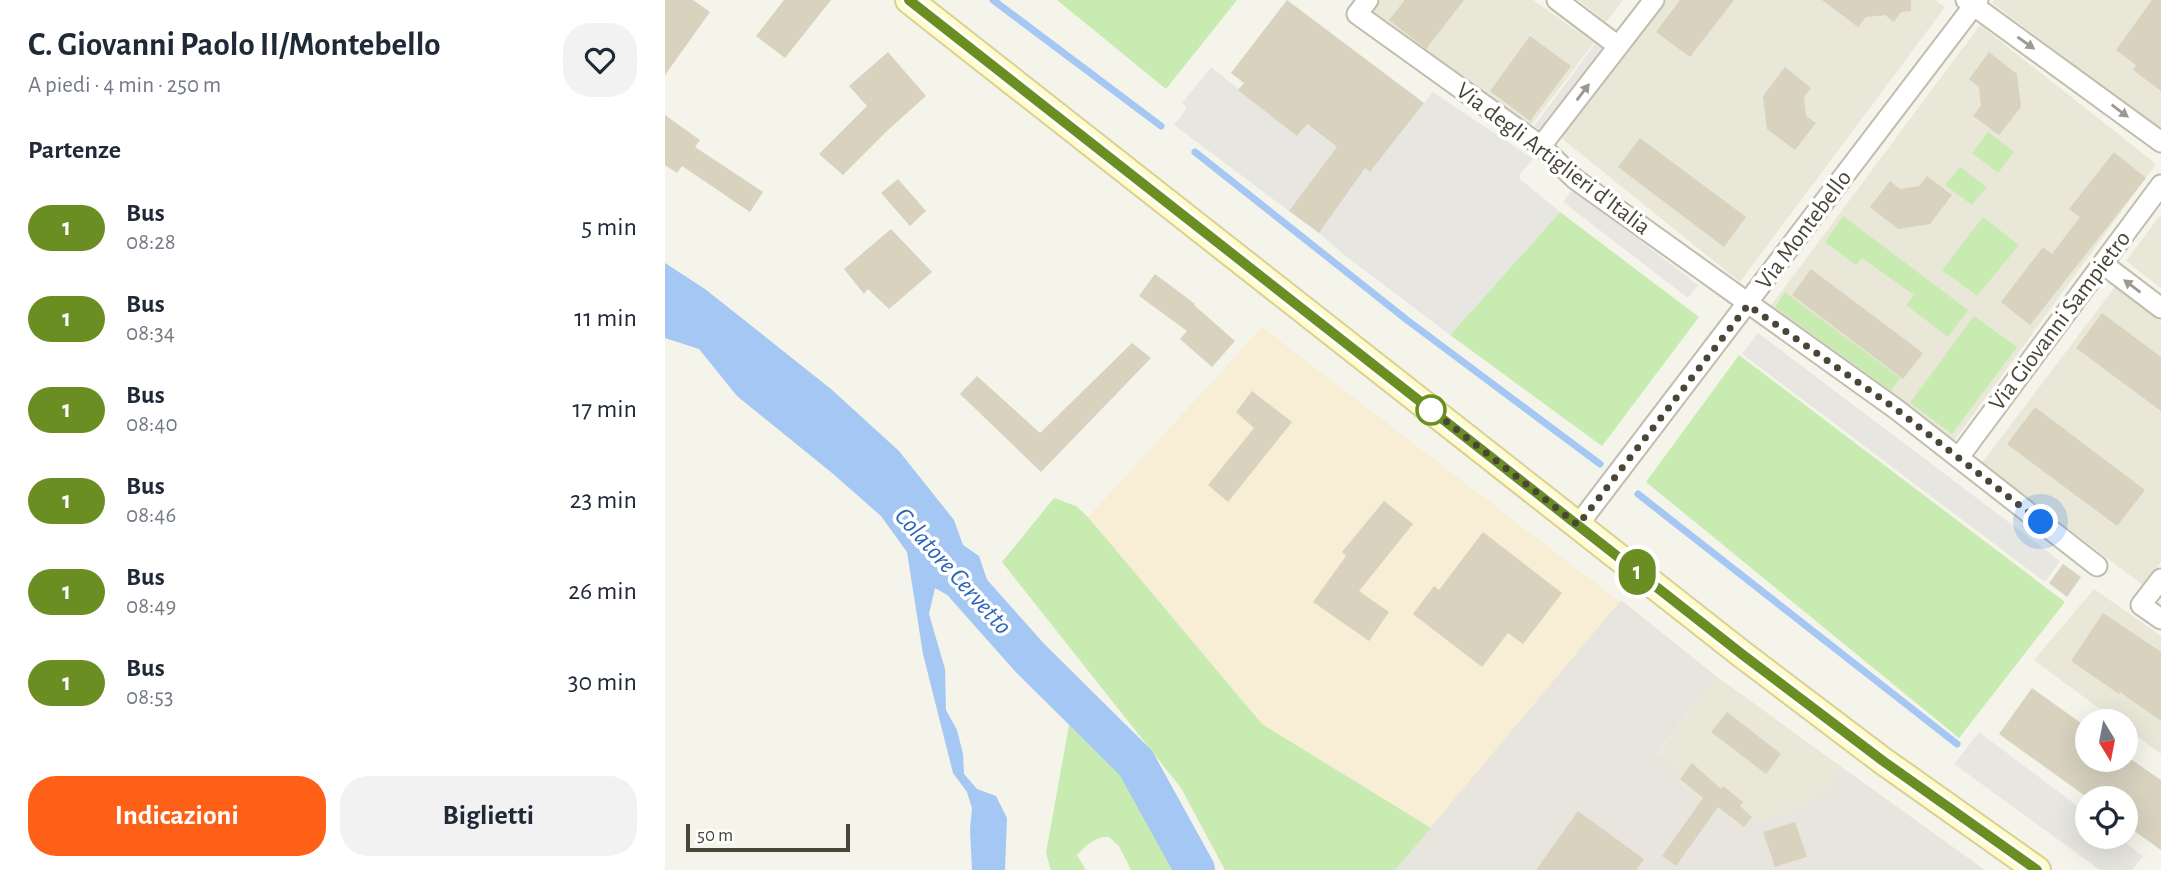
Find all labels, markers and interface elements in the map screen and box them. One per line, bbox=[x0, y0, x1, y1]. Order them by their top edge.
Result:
button: heart bbox=[563, 23, 637, 97]
text: C. Giovanni Paolo II/Montebello bbox=[28, 29, 441, 62]
one-way arrow bbox=[2017, 36, 2035, 50]
text: A piedi · 4 min · 250 m bbox=[28, 74, 221, 97]
street label: Via degli Artiglieri d'Italia bbox=[1452, 78, 1654, 240]
one-way arrow bbox=[1575, 83, 1589, 101]
one-way arrow bbox=[2111, 104, 2129, 118]
text: Partenze bbox=[28, 137, 121, 163]
street label: Via Montebello bbox=[1752, 166, 1856, 294]
text: Bus bbox=[126, 200, 165, 226]
text: 5 min bbox=[581, 214, 637, 240]
text: 1 bbox=[62, 216, 71, 240]
street label: Via Giovanni Sampietro bbox=[1985, 227, 2135, 415]
text: 08:28 bbox=[126, 231, 176, 254]
one-way arrow bbox=[2123, 279, 2141, 293]
text: Bus bbox=[126, 291, 165, 317]
text: 11 min bbox=[574, 305, 637, 331]
text: 1 bbox=[62, 307, 71, 331]
text: 08:34 bbox=[126, 322, 175, 345]
text: Bus bbox=[126, 382, 165, 408]
unlabelled marker bbox=[1416, 395, 1446, 425]
text: 17 min bbox=[572, 396, 637, 422]
text: 1 bbox=[62, 398, 71, 422]
text: 08:40 bbox=[126, 413, 178, 436]
text: Bus bbox=[126, 473, 165, 499]
text: 23 min bbox=[570, 487, 637, 513]
text: 1 bbox=[62, 489, 71, 513]
water label: Colatore Cervetto bbox=[890, 503, 1016, 639]
text: 08:46 bbox=[126, 504, 176, 527]
your location bbox=[2023, 504, 2058, 539]
line badge: 1 bbox=[1614, 549, 1660, 595]
text: 1 bbox=[1633, 560, 1641, 584]
text: Bus bbox=[126, 564, 165, 590]
text: 26 min bbox=[568, 578, 637, 604]
text: 1 bbox=[62, 580, 71, 604]
text: 08:49 bbox=[126, 595, 176, 618]
text: Bus bbox=[126, 655, 165, 681]
text: 30 min bbox=[568, 669, 637, 695]
text: 1 bbox=[62, 671, 71, 695]
text: 08:53 bbox=[126, 686, 173, 709]
north arrow bbox=[2075, 709, 2139, 772]
map controls bbox=[2075, 709, 2138, 849]
button: Indicazioni bbox=[28, 776, 326, 856]
button: Biglietti bbox=[340, 776, 637, 856]
button: locate bbox=[2075, 786, 2138, 849]
scale bar bbox=[686, 821, 851, 853]
text: 50 m bbox=[697, 826, 733, 845]

